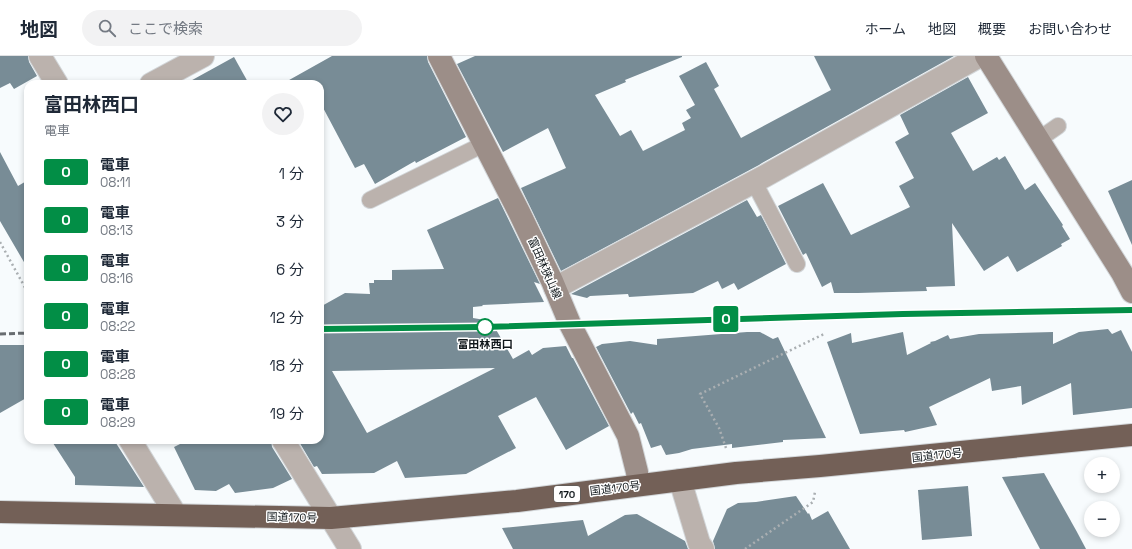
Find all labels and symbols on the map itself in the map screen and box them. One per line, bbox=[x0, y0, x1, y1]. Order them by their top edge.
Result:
street label: 富田林狭山線 bbox=[525, 235, 565, 301]
line badge: O bbox=[713, 306, 739, 332]
marker: 富田林西口 bbox=[476, 318, 494, 336]
place label: 富田林西口 bbox=[458, 337, 513, 351]
street label: 国道170号 bbox=[911, 445, 963, 465]
street label: 国道170号 bbox=[589, 478, 641, 498]
road number: 170 bbox=[554, 486, 580, 502]
street label: 国道170号 bbox=[266, 510, 318, 524]

